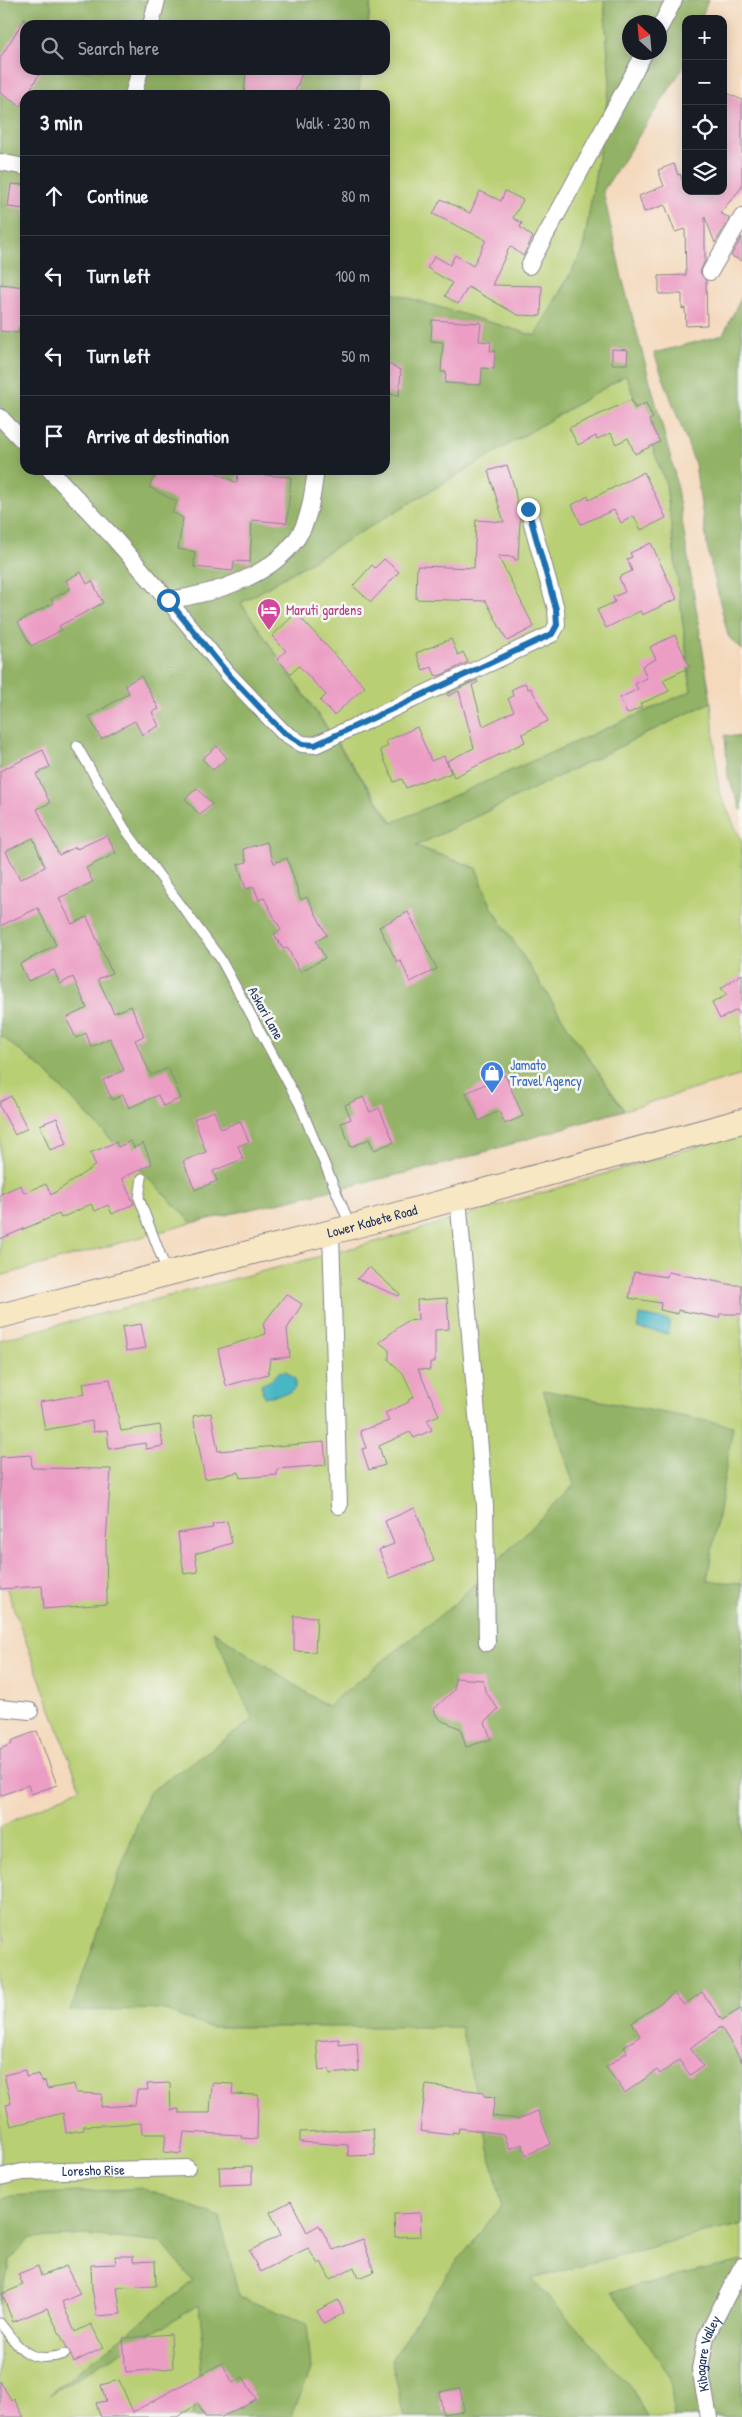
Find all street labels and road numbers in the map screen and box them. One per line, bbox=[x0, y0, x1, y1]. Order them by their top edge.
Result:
street label: Askari Lane bbox=[244, 983, 289, 1043]
street label: Lower Kabete Road bbox=[325, 1199, 420, 1242]
street label: Loresho Rise bbox=[62, 2160, 125, 2180]
street label: Kibagare Valley bbox=[690, 2312, 725, 2394]

